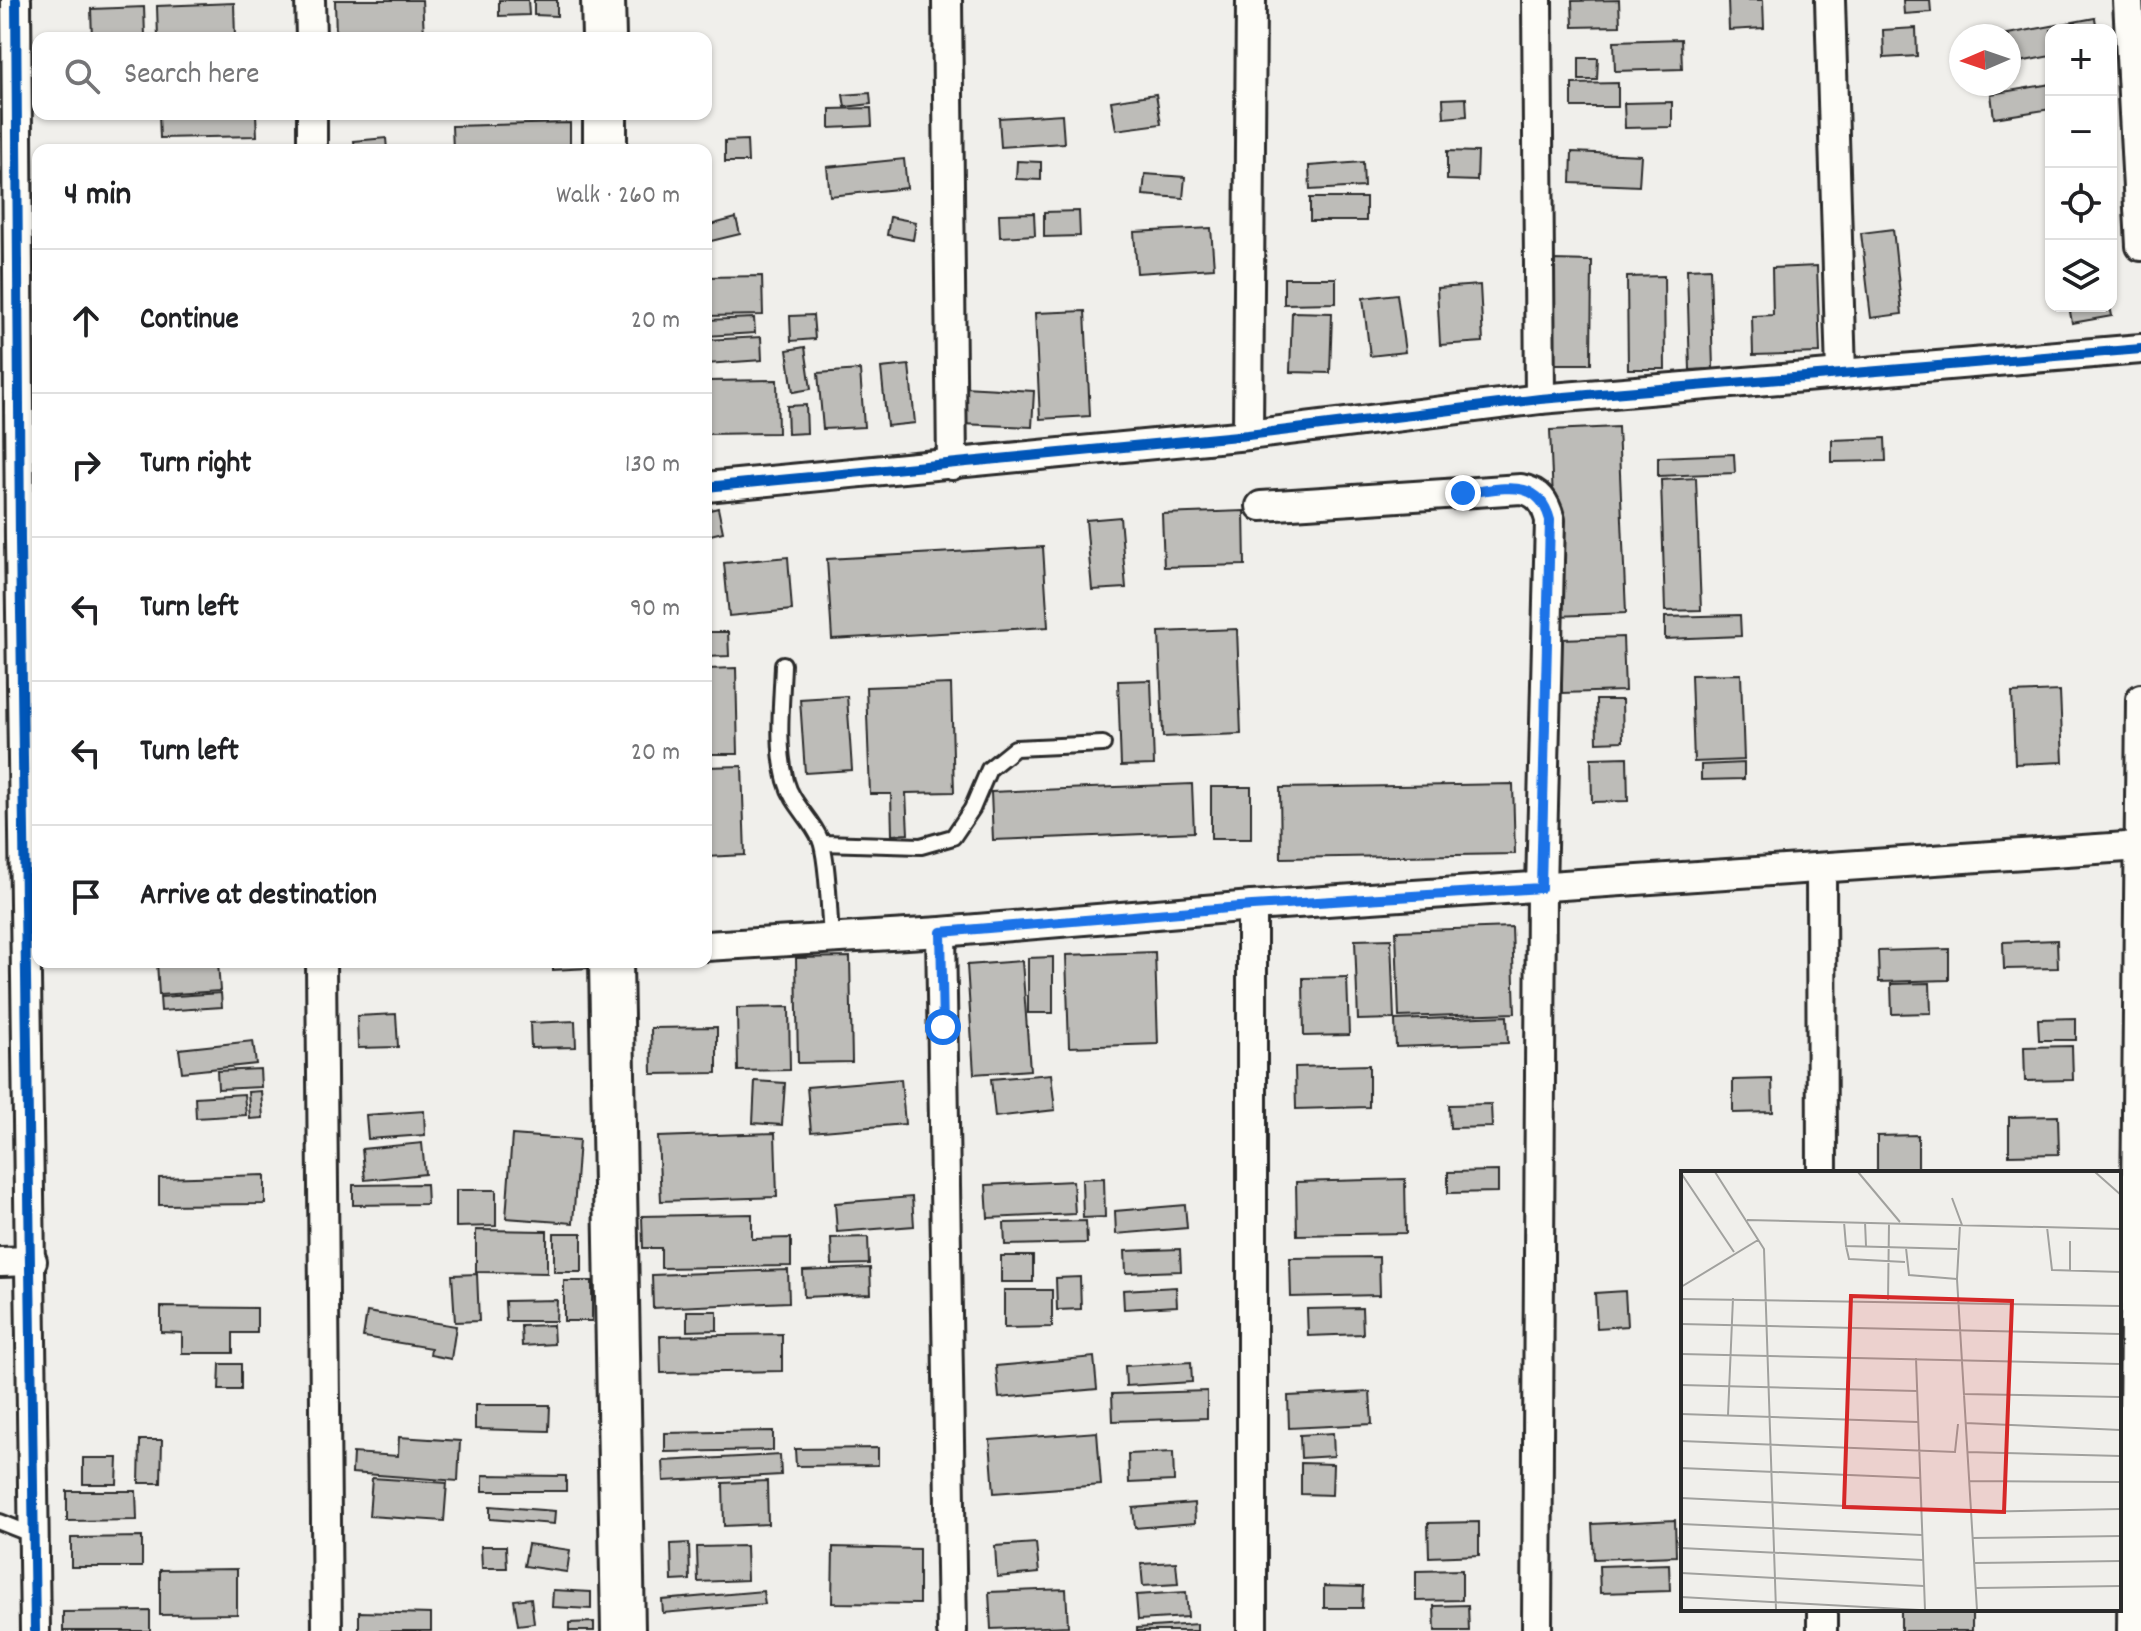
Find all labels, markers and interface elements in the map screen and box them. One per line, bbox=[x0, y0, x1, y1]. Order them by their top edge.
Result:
north arrow bbox=[1949, 24, 2021, 96]
map controls bbox=[2045, 24, 2117, 312]
button: + bbox=[2045, 24, 2117, 96]
search box bbox=[32, 32, 712, 120]
icon: search bbox=[60, 54, 104, 98]
text: Search here bbox=[124, 55, 260, 98]
button: − bbox=[2045, 96, 2117, 168]
button: locate bbox=[2045, 168, 2117, 240]
text: 4 min bbox=[64, 172, 131, 221]
text: Walk · 260 m bbox=[556, 178, 680, 215]
button: layers bbox=[2045, 240, 2117, 312]
icon: ahead bbox=[64, 299, 108, 343]
text: Continue bbox=[140, 300, 239, 343]
text: 20 m bbox=[631, 303, 680, 340]
icon: right bbox=[64, 443, 108, 487]
text: Turn right bbox=[140, 444, 251, 487]
text: 130 m bbox=[625, 447, 680, 484]
route end bbox=[1445, 475, 1481, 511]
icon: left bbox=[64, 587, 108, 631]
text: Turn left bbox=[140, 588, 239, 631]
text: 90 m bbox=[630, 591, 680, 628]
icon: left bbox=[64, 731, 108, 775]
text: Turn left bbox=[140, 732, 239, 775]
text: 20 m bbox=[631, 735, 680, 772]
icon: arrive bbox=[64, 875, 108, 919]
text: Arrive at destination bbox=[140, 876, 377, 919]
route start bbox=[925, 1009, 961, 1045]
inset map bbox=[1681, 1171, 2121, 1611]

